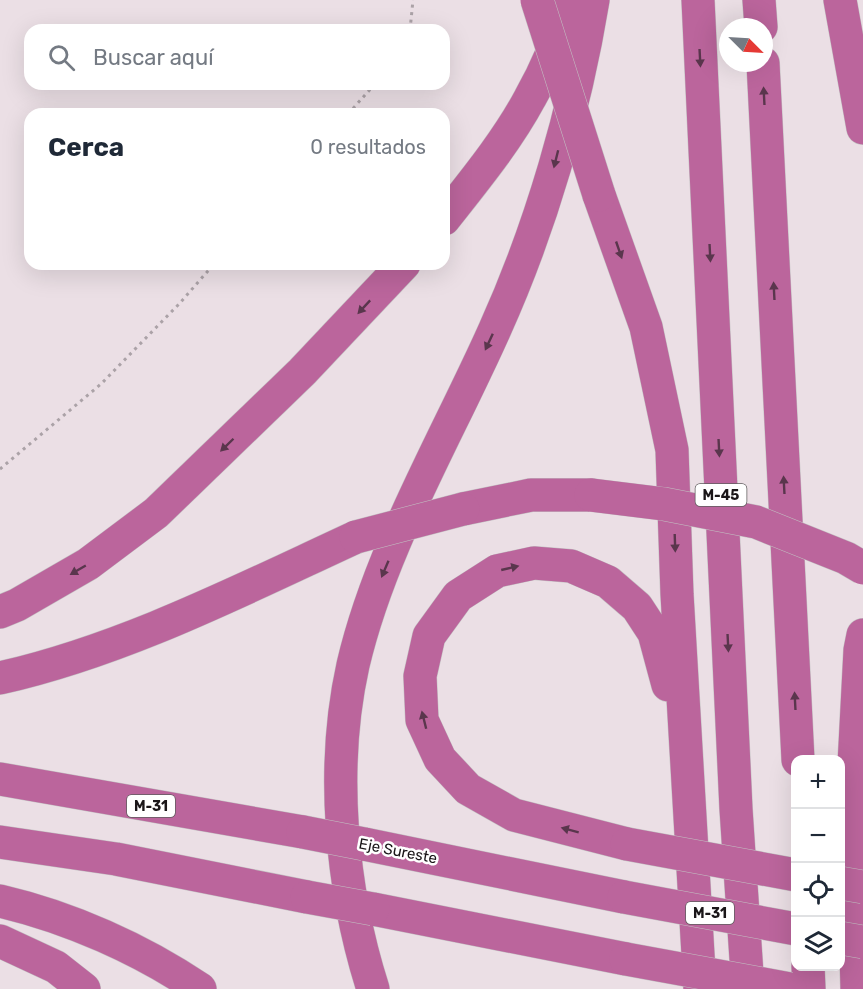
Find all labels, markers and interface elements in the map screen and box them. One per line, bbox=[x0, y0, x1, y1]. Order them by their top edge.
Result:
north arrow bbox=[719, 18, 773, 72]
search box bbox=[24, 24, 450, 90]
icon: search bbox=[45, 41, 78, 74]
text: Buscar aquí bbox=[93, 44, 214, 71]
one-way arrow bbox=[696, 49, 705, 68]
one-way arrow bbox=[760, 86, 769, 105]
text: Cerca bbox=[48, 132, 124, 163]
text: 0 resultados bbox=[310, 135, 426, 159]
one-way arrow bbox=[551, 150, 560, 168]
one-way arrow bbox=[614, 242, 624, 260]
one-way arrow bbox=[705, 244, 714, 263]
one-way arrow bbox=[770, 281, 779, 300]
one-way arrow bbox=[357, 299, 371, 314]
one-way arrow bbox=[484, 334, 493, 351]
one-way arrow bbox=[219, 438, 234, 452]
one-way arrow bbox=[714, 439, 723, 458]
one-way arrow bbox=[780, 476, 789, 495]
road number: M-45 bbox=[696, 484, 746, 506]
one-way arrow bbox=[670, 534, 680, 553]
one-way arrow bbox=[380, 561, 390, 579]
one-way arrow bbox=[501, 563, 520, 573]
one-way arrow bbox=[69, 565, 86, 575]
one-way arrow bbox=[724, 633, 733, 652]
one-way arrow bbox=[791, 692, 800, 711]
one-way arrow bbox=[418, 711, 428, 729]
map controls bbox=[791, 755, 845, 971]
button: + bbox=[791, 755, 845, 809]
road number: M-31 bbox=[127, 795, 175, 817]
button: − bbox=[791, 809, 845, 863]
one-way arrow bbox=[561, 824, 579, 834]
street label: Eje Sureste bbox=[357, 835, 439, 867]
button: locate bbox=[791, 863, 845, 917]
road number: M-31 bbox=[686, 902, 734, 924]
button: layers bbox=[791, 917, 845, 971]

